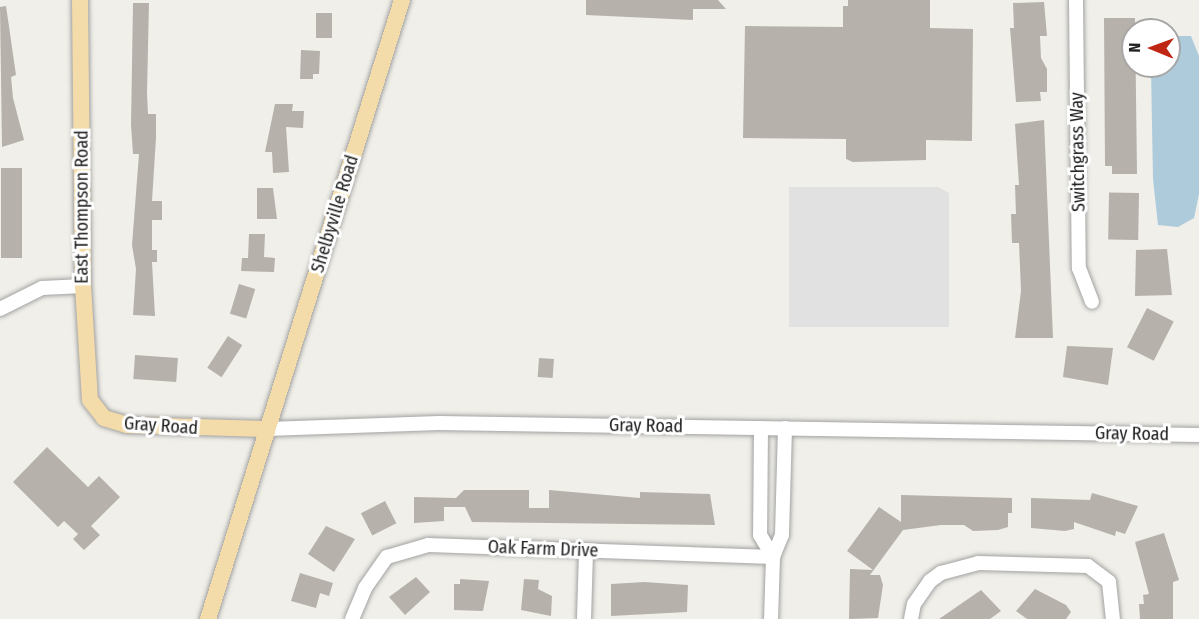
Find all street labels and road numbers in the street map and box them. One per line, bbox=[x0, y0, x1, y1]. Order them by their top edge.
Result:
street label: Switchgrass Way bbox=[1066, 92, 1090, 212]
street label: East Thompson Road bbox=[71, 130, 93, 284]
street label: Shelbyville Road bbox=[307, 153, 363, 275]
street label: Gray Road bbox=[123, 413, 199, 439]
street label: Gray Road bbox=[609, 415, 683, 437]
street label: Gray Road bbox=[1095, 423, 1169, 445]
street label: Oak Farm Drive bbox=[487, 536, 599, 562]

